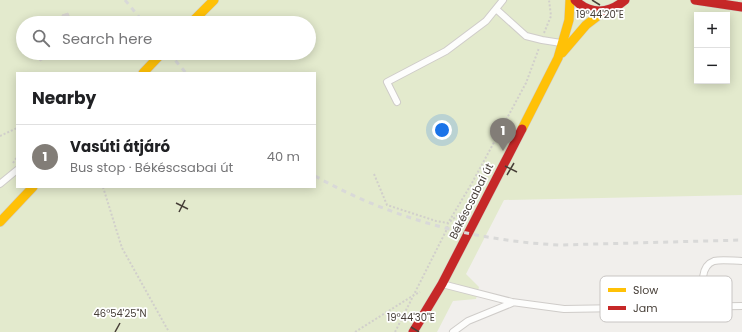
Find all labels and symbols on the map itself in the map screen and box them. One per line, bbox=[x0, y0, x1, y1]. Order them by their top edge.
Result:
text: 19°44'20"E bbox=[576, 7, 624, 22]
pin: 1 bbox=[490, 118, 516, 151]
your location bbox=[432, 120, 452, 140]
street label: Békéscsabai út bbox=[445, 160, 497, 242]
legend bbox=[600, 276, 732, 322]
text: Slow bbox=[633, 282, 658, 298]
text: Jam bbox=[633, 300, 658, 316]
text: 46°54'25"N bbox=[94, 306, 146, 321]
text: 19°44'30"E bbox=[387, 310, 435, 325]

